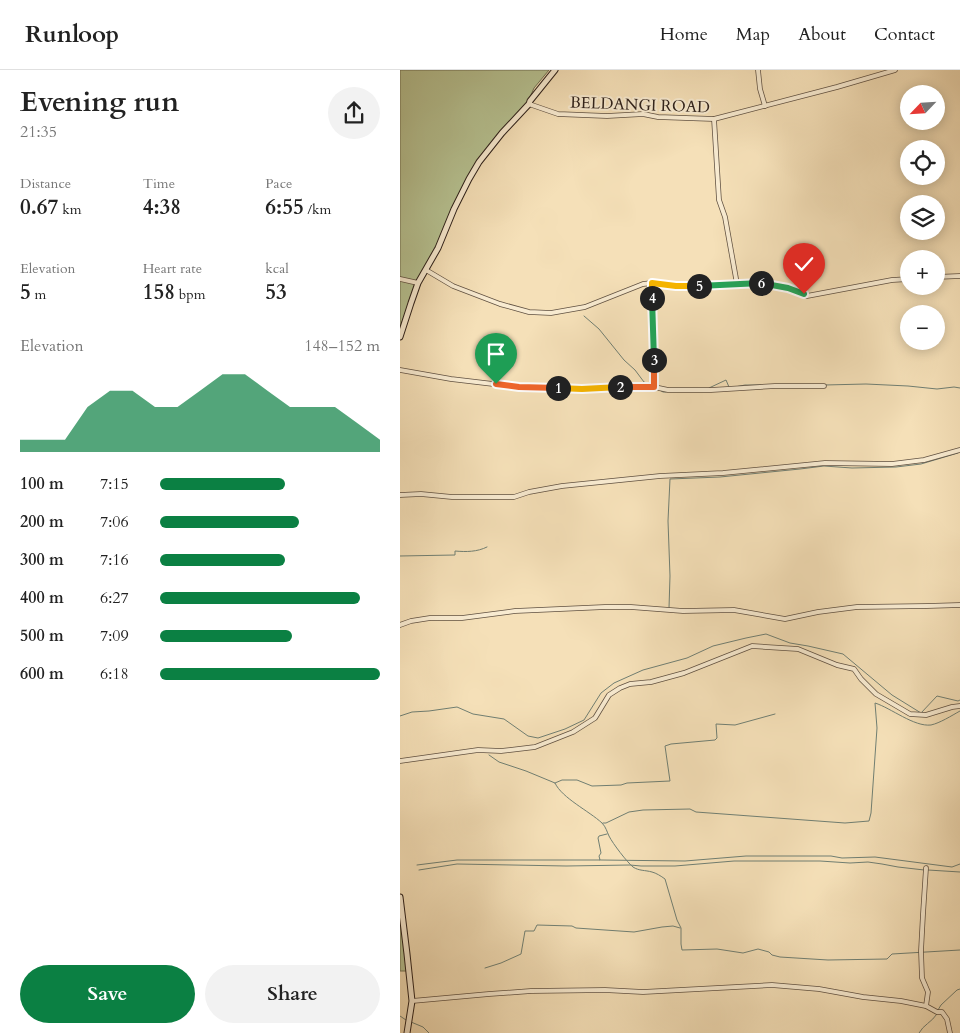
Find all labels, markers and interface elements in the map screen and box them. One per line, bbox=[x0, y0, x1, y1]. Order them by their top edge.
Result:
text: Runloop bbox=[25, 18, 119, 51]
text: Home bbox=[660, 22, 708, 47]
text: Map bbox=[736, 22, 770, 47]
text: About bbox=[798, 22, 846, 47]
text: Contact bbox=[874, 22, 935, 47]
text: Evening run bbox=[20, 83, 179, 121]
north arrow bbox=[900, 85, 945, 130]
map controls bbox=[900, 85, 945, 350]
button: share bbox=[328, 87, 380, 139]
street label: BELDANGI ROAD bbox=[570, 92, 710, 118]
text: 21:35 bbox=[20, 121, 57, 143]
button: locate bbox=[900, 140, 945, 185]
text: Distance bbox=[20, 174, 71, 193]
text: Time bbox=[143, 174, 175, 193]
text: Pace bbox=[265, 174, 292, 193]
text: 0.67 bbox=[20, 193, 58, 222]
text: 4:38 bbox=[143, 193, 181, 222]
text: 6:55 bbox=[265, 193, 304, 222]
button: layers bbox=[900, 195, 945, 240]
text: km bbox=[58, 200, 81, 219]
text: /km bbox=[304, 200, 331, 219]
pin bbox=[783, 243, 825, 294]
icon: check bbox=[790, 250, 818, 278]
button: + bbox=[900, 250, 945, 295]
text: Elevation bbox=[20, 259, 76, 278]
text: Heart rate bbox=[143, 259, 202, 278]
text: kcal bbox=[265, 259, 289, 278]
pin: 6 bbox=[748, 270, 774, 296]
pin: 5 bbox=[686, 274, 712, 298]
text: 6 bbox=[758, 274, 765, 293]
text: 5 bbox=[696, 277, 703, 296]
text: 5 bbox=[20, 278, 31, 307]
text: 158 bbox=[143, 278, 175, 307]
text: 53 bbox=[265, 278, 287, 307]
text: m bbox=[31, 285, 46, 304]
text: bpm bbox=[175, 285, 206, 304]
pin: 4 bbox=[640, 286, 664, 310]
text: 4 bbox=[649, 289, 656, 308]
button: − bbox=[900, 305, 945, 350]
pin bbox=[475, 333, 517, 384]
text: Elevation bbox=[20, 335, 84, 357]
text: 148–152 m bbox=[304, 335, 380, 357]
icon: arrive bbox=[482, 340, 510, 368]
pin: 3 bbox=[642, 348, 666, 372]
text: 3 bbox=[651, 351, 658, 370]
pin: 2 bbox=[608, 374, 632, 400]
pin: 1 bbox=[546, 376, 570, 400]
text: 2 bbox=[617, 378, 624, 397]
text: 1 bbox=[555, 379, 562, 398]
text: 100 m bbox=[20, 473, 64, 495]
text: 7:15 bbox=[100, 473, 129, 495]
text: 200 m bbox=[20, 511, 64, 533]
text: 7:06 bbox=[100, 511, 129, 533]
text: 300 m bbox=[20, 549, 64, 571]
text: 7:16 bbox=[100, 549, 129, 571]
text: 400 m bbox=[20, 587, 64, 609]
text: 6:27 bbox=[100, 587, 129, 609]
text: 500 m bbox=[20, 625, 64, 647]
text: 7:09 bbox=[100, 625, 129, 647]
text: 600 m bbox=[20, 663, 64, 685]
text: 6:18 bbox=[100, 663, 129, 685]
button: Save bbox=[20, 965, 195, 1023]
button: Share bbox=[205, 965, 380, 1023]

